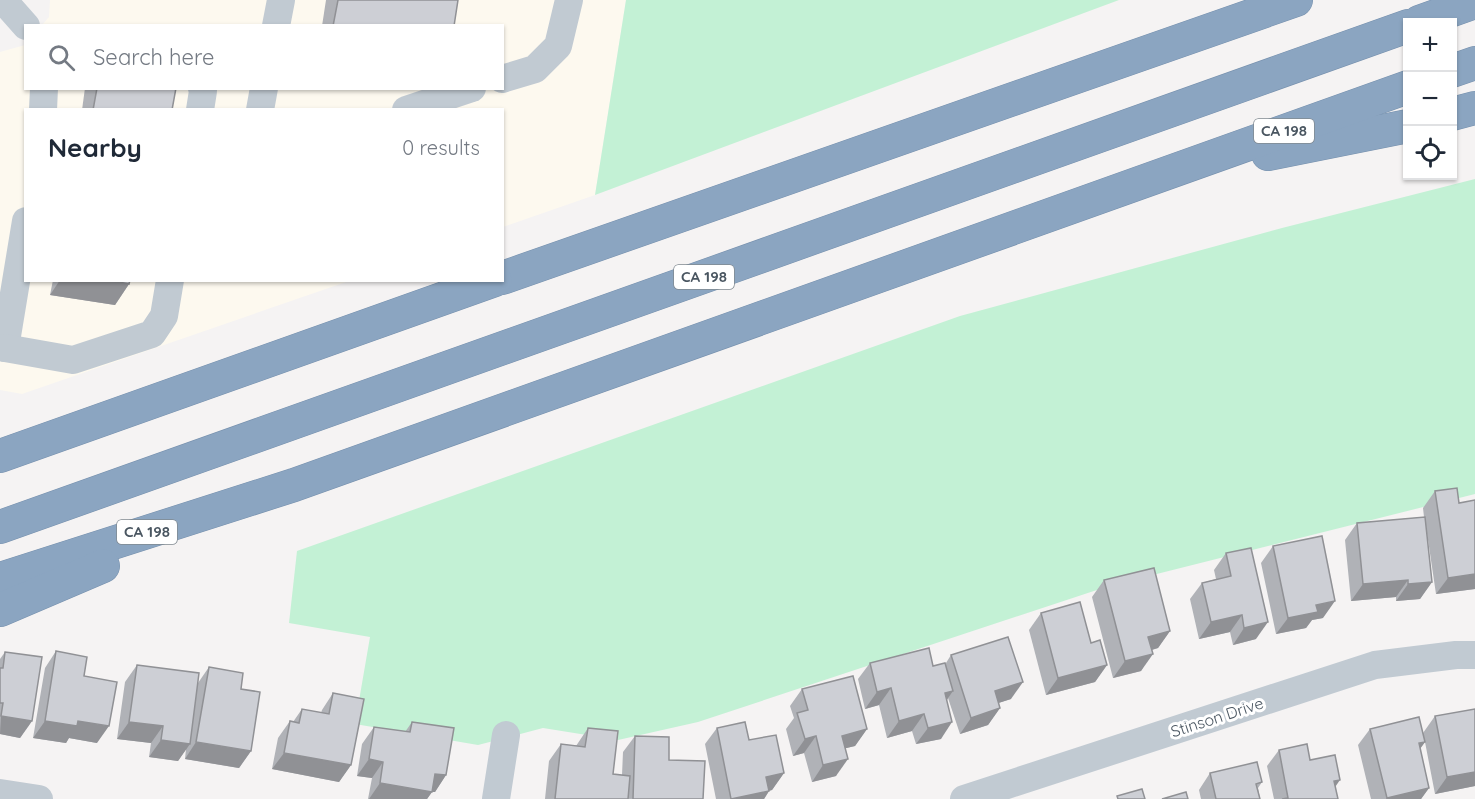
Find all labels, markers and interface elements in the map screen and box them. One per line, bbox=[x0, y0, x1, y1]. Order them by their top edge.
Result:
map controls bbox=[1403, 18, 1457, 180]
button: + bbox=[1403, 18, 1457, 72]
search box bbox=[24, 24, 504, 90]
icon: search bbox=[45, 41, 78, 74]
text: Search here bbox=[93, 43, 214, 71]
button: − bbox=[1403, 72, 1457, 126]
road number: CA 198 bbox=[1254, 119, 1314, 143]
button: locate bbox=[1403, 126, 1457, 180]
text: Nearby bbox=[48, 131, 142, 164]
text: 0 results bbox=[402, 135, 480, 160]
road number: CA 198 bbox=[674, 265, 734, 289]
road number: CA 198 bbox=[117, 520, 177, 544]
street label: Stinson Drive bbox=[1168, 693, 1266, 741]

